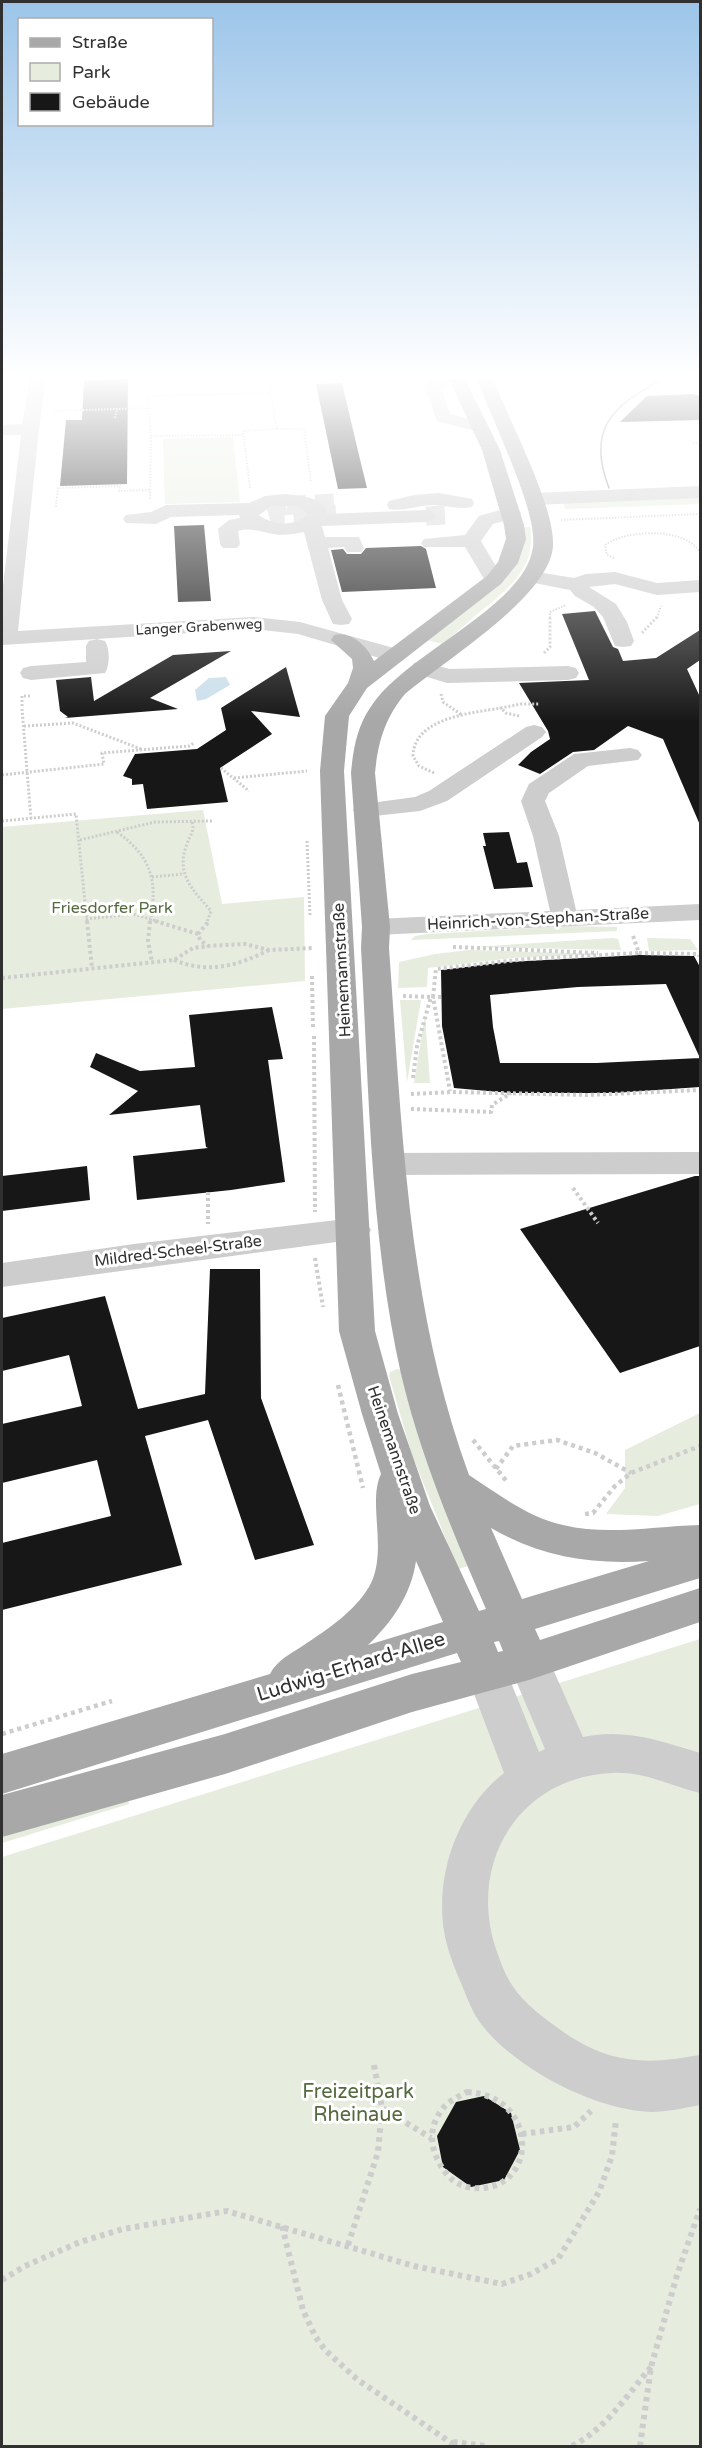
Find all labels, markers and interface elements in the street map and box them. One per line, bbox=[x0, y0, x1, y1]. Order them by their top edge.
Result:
legend bbox=[18, 18, 213, 126]
text: Straße bbox=[72, 31, 128, 53]
text: Park bbox=[72, 61, 111, 83]
text: Gebäude bbox=[72, 91, 150, 113]
street label: Langer Grabenweg bbox=[135, 615, 263, 639]
park label: Friesdorfer Park bbox=[51, 898, 173, 918]
street label: Heinemannstraße bbox=[328, 902, 356, 1038]
street label: Heinrich-von-Stephan-Straße bbox=[426, 903, 650, 935]
street label: Mildred-Scheel-Straße bbox=[93, 1231, 263, 1271]
street label: Heinemannstraße bbox=[363, 1383, 425, 1517]
street label: Ludwig-Erhard-Allee bbox=[254, 1627, 448, 1707]
park label: Freizeitpark Rheinaue bbox=[302, 2080, 414, 2127]

